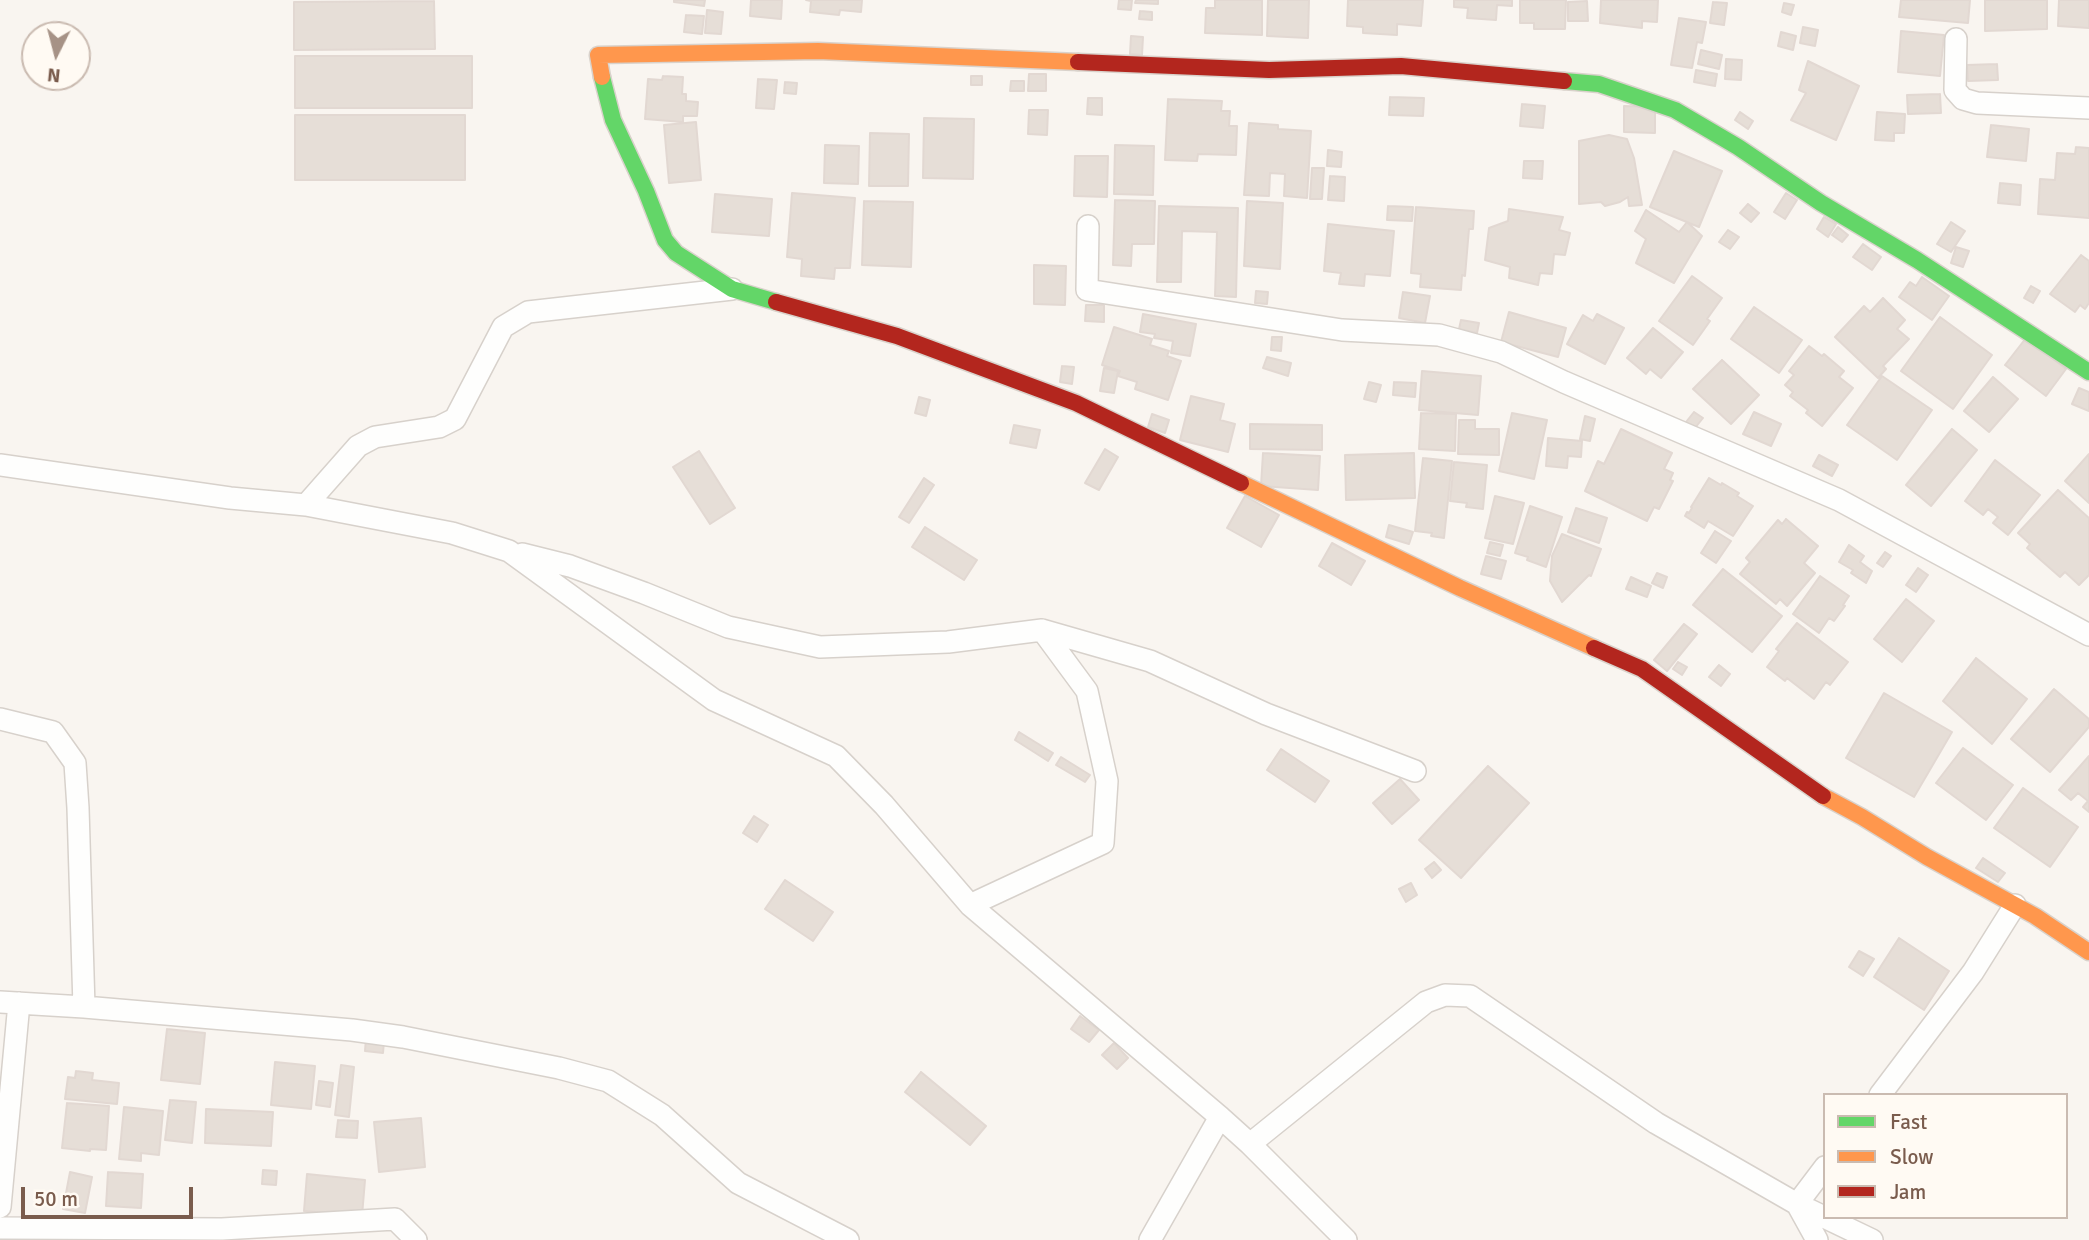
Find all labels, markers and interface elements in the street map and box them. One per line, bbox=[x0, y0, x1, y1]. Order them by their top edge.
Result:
north arrow bbox=[21, 21, 91, 91]
text: N bbox=[46, 62, 62, 88]
legend bbox=[1823, 1093, 2068, 1219]
text: Fast bbox=[1890, 1109, 1927, 1135]
text: Slow bbox=[1890, 1144, 1934, 1170]
scale bar bbox=[24, 1174, 196, 1218]
text: Jam bbox=[1890, 1179, 1926, 1205]
text: 50 m bbox=[34, 1186, 78, 1212]

